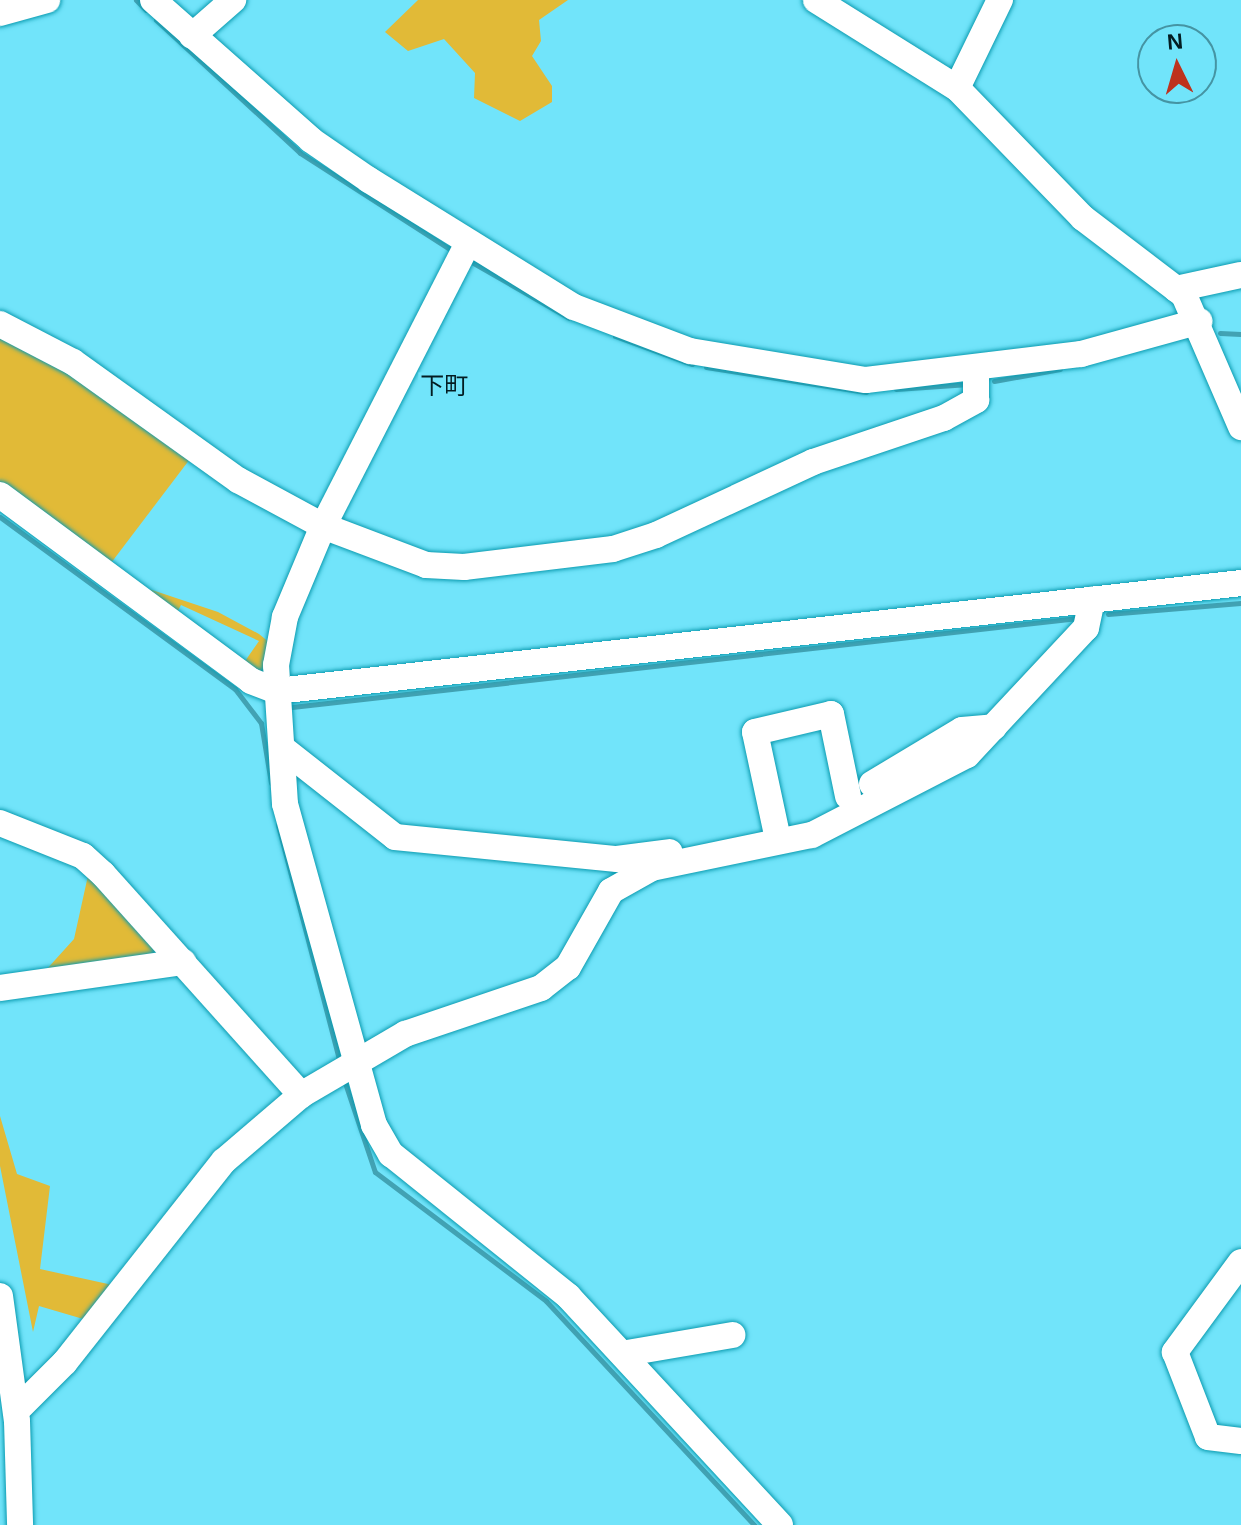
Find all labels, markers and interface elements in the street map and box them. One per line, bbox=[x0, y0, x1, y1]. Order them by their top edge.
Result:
north arrow bbox=[1137, 24, 1217, 104]
text: N bbox=[1166, 28, 1184, 55]
district label: 下町 bbox=[420, 372, 468, 400]

